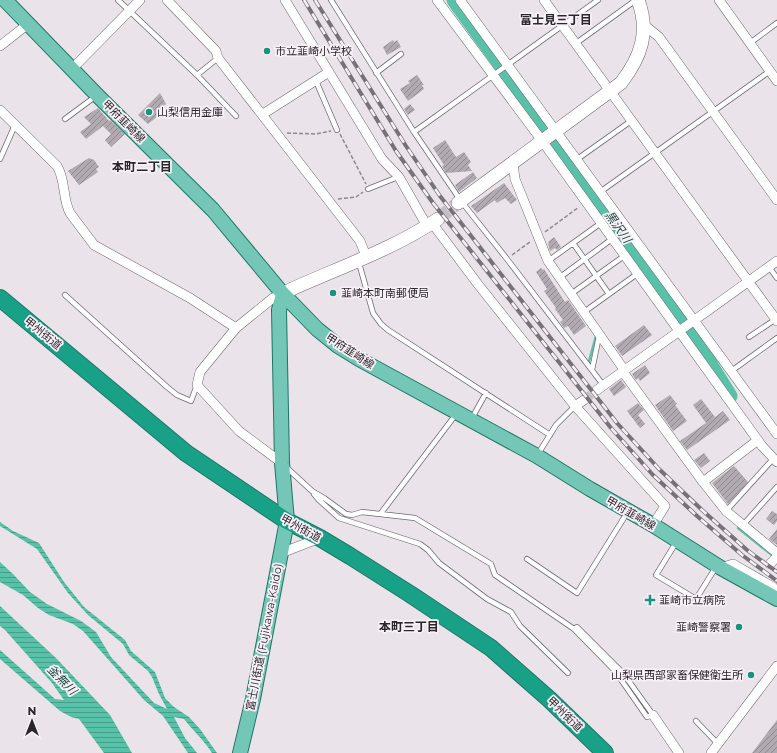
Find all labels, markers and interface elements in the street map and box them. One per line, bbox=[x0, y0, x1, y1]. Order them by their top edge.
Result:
district label: 富士見三丁目 bbox=[520, 12, 592, 27]
place label: 市立韮崎小学校 bbox=[275, 44, 352, 58]
marker: 市立韮崎小学校 bbox=[262, 46, 272, 56]
street label: 甲府韮崎線 bbox=[100, 97, 148, 145]
place label: 山梨信用金庫 bbox=[157, 105, 223, 119]
marker: 山梨信用金庫 bbox=[144, 107, 154, 117]
district label: 本町二丁目 bbox=[112, 159, 172, 174]
water label: 黒沢川 bbox=[602, 208, 636, 247]
place label: 韮崎本町南郵便局 bbox=[341, 286, 429, 300]
marker: 韮崎本町南郵便局 bbox=[328, 288, 338, 298]
street label: 甲州街道 bbox=[21, 314, 65, 352]
street label: 甲府韮崎線 bbox=[323, 330, 377, 372]
street label: 甲府韮崎線 bbox=[604, 493, 658, 533]
street label: 甲州街道 bbox=[278, 511, 324, 545]
street label: 富士川街道 (Fujikawa-Kaido) bbox=[243, 562, 285, 712]
place label: 韮崎市立病院 bbox=[659, 593, 725, 607]
marker: 韮崎市立病院 bbox=[644, 594, 656, 606]
district label: 本町三丁目 bbox=[379, 619, 439, 634]
place label: 韮崎警察署 bbox=[676, 620, 731, 634]
marker: 韮崎警察署 bbox=[734, 622, 744, 632]
water label: 釜無川 bbox=[44, 661, 82, 699]
place label: 山梨県西部家畜保健衛生所 bbox=[611, 668, 744, 682]
marker: 山梨県西部家畜保健衛生所 bbox=[746, 670, 756, 680]
street label: 甲州街道 bbox=[544, 694, 586, 734]
north arrow bbox=[12, 701, 52, 741]
text: N bbox=[28, 704, 36, 718]

